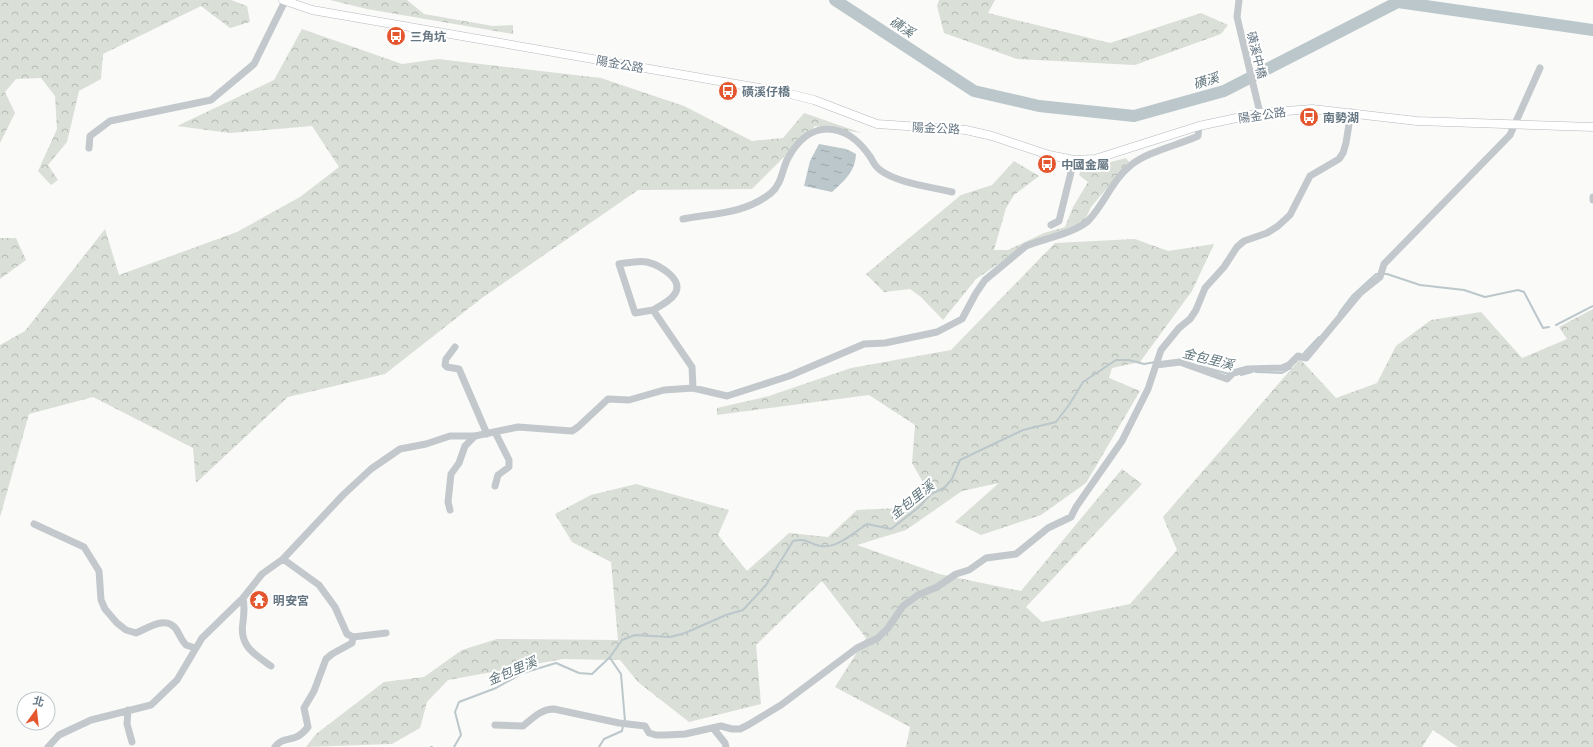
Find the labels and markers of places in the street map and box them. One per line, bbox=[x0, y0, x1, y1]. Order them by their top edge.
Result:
bus stop icon: 三角坑 bbox=[385, 25, 407, 47]
place label: 三角坑 bbox=[410, 29, 446, 44]
bus stop icon: 磺溪仔橋 bbox=[717, 80, 739, 102]
place label: 磺溪仔橋 bbox=[742, 84, 791, 99]
bus stop icon: 南勢湖 bbox=[1298, 106, 1320, 128]
place label: 南勢湖 bbox=[1323, 110, 1359, 125]
bus stop icon: 中國金屬 bbox=[1036, 153, 1058, 175]
place label: 中國金屬 bbox=[1061, 157, 1109, 172]
temple icon: 明安宮 bbox=[248, 589, 270, 611]
place label: 明安宮 bbox=[273, 593, 309, 608]

